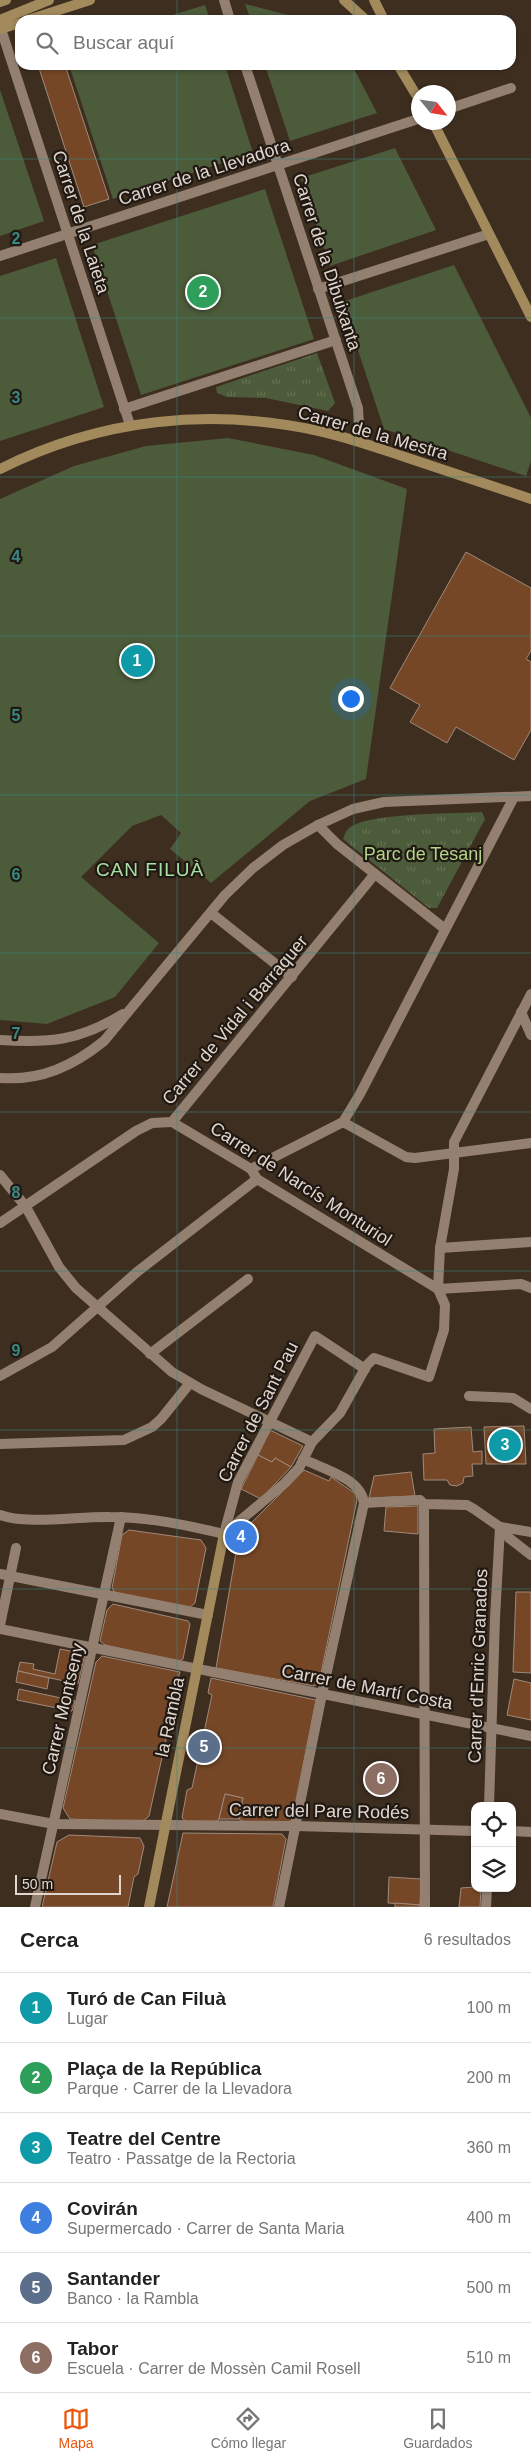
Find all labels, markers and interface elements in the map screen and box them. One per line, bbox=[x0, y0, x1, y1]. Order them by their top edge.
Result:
search box bbox=[15, 15, 516, 70]
icon: search bbox=[33, 29, 61, 57]
text: Buscar aquí bbox=[73, 32, 174, 53]
north arrow bbox=[411, 85, 456, 130]
street label: Carrer de la Llevadora bbox=[116, 135, 293, 209]
street label: Carrer de la Laieta bbox=[48, 148, 114, 297]
street label: Carrer de la Dibuixanta bbox=[289, 171, 365, 354]
text: 2 bbox=[12, 230, 21, 247]
pin: 2 bbox=[187, 273, 219, 311]
text: 3 bbox=[12, 389, 21, 406]
street label: Carrer de la Mestra bbox=[296, 402, 451, 464]
text: 4 bbox=[12, 548, 21, 565]
pin: 1 bbox=[121, 642, 153, 680]
your location bbox=[338, 686, 364, 712]
text: 5 bbox=[12, 707, 21, 724]
park label: Parc de Tesanj bbox=[364, 844, 482, 864]
district label: CAN FILUÀ bbox=[96, 859, 204, 880]
text: 6 bbox=[12, 866, 21, 883]
street label: Carrer de Vidal i Barraquer bbox=[158, 931, 312, 1109]
text: 7 bbox=[12, 1025, 21, 1042]
street label: Carrer de Narcís Monturiol bbox=[207, 1118, 395, 1250]
text: 8 bbox=[12, 1184, 21, 1201]
street label: Carrer de Sant Pau bbox=[214, 1338, 302, 1486]
text: 9 bbox=[12, 1342, 21, 1359]
pin: 3 bbox=[489, 1426, 521, 1464]
pin: 4 bbox=[225, 1518, 257, 1556]
street label: Carrer d'Enric Granados bbox=[465, 1568, 491, 1764]
street label: Carrer Montseny bbox=[38, 1641, 88, 1777]
street label: Carrer de Martí Costa bbox=[280, 1661, 455, 1714]
street label: la Rambla bbox=[152, 1674, 188, 1759]
pin: 5 bbox=[188, 1728, 220, 1766]
pin: 6 bbox=[365, 1760, 397, 1798]
street label: Carrer del Pare Rodés bbox=[229, 1799, 409, 1823]
map controls bbox=[471, 1802, 516, 1892]
button: locate bbox=[471, 1802, 516, 1847]
button: layers bbox=[471, 1847, 516, 1892]
scale bar bbox=[15, 1872, 121, 1895]
text: 50 m bbox=[22, 1876, 53, 1892]
text: Cerca bbox=[20, 1928, 78, 1951]
text: 6 resultados bbox=[424, 1931, 511, 1948]
text: Turó de Can Filuà bbox=[67, 1988, 226, 2009]
text: 1 bbox=[32, 1999, 40, 2016]
text: 100 m bbox=[467, 1999, 511, 2016]
text: Lugar bbox=[67, 2010, 108, 2027]
text: Plaça de la República bbox=[67, 2058, 261, 2079]
text: 2 bbox=[32, 2069, 40, 2086]
text: 200 m bbox=[467, 2069, 511, 2086]
text: Parque · Carrer de la Llevadora bbox=[67, 2080, 292, 2097]
text: Teatre del Centre bbox=[67, 2128, 221, 2149]
text: 3 bbox=[32, 2139, 40, 2156]
text: 360 m bbox=[467, 2139, 511, 2156]
text: Teatro · Passatge de la Rectoria bbox=[67, 2150, 296, 2167]
text: Covirán bbox=[67, 2198, 138, 2219]
text: 4 bbox=[32, 2209, 40, 2226]
text: 400 m bbox=[467, 2209, 511, 2226]
text: Supermercado · Carrer de Santa Maria bbox=[67, 2220, 344, 2237]
text: Santander bbox=[67, 2268, 160, 2289]
text: 5 bbox=[32, 2279, 40, 2296]
text: 500 m bbox=[467, 2279, 511, 2296]
text: Banco · la Rambla bbox=[67, 2290, 199, 2307]
text: Tabor bbox=[67, 2338, 118, 2359]
text: 6 bbox=[32, 2349, 40, 2366]
text: 510 m bbox=[467, 2349, 511, 2366]
text: Escuela · Carrer de Mossèn Camil Rosell bbox=[67, 2360, 360, 2377]
tab: Mapa bbox=[59, 2405, 94, 2451]
tab: Cómo llegar bbox=[211, 2405, 286, 2451]
tab: Guardados bbox=[403, 2405, 472, 2451]

